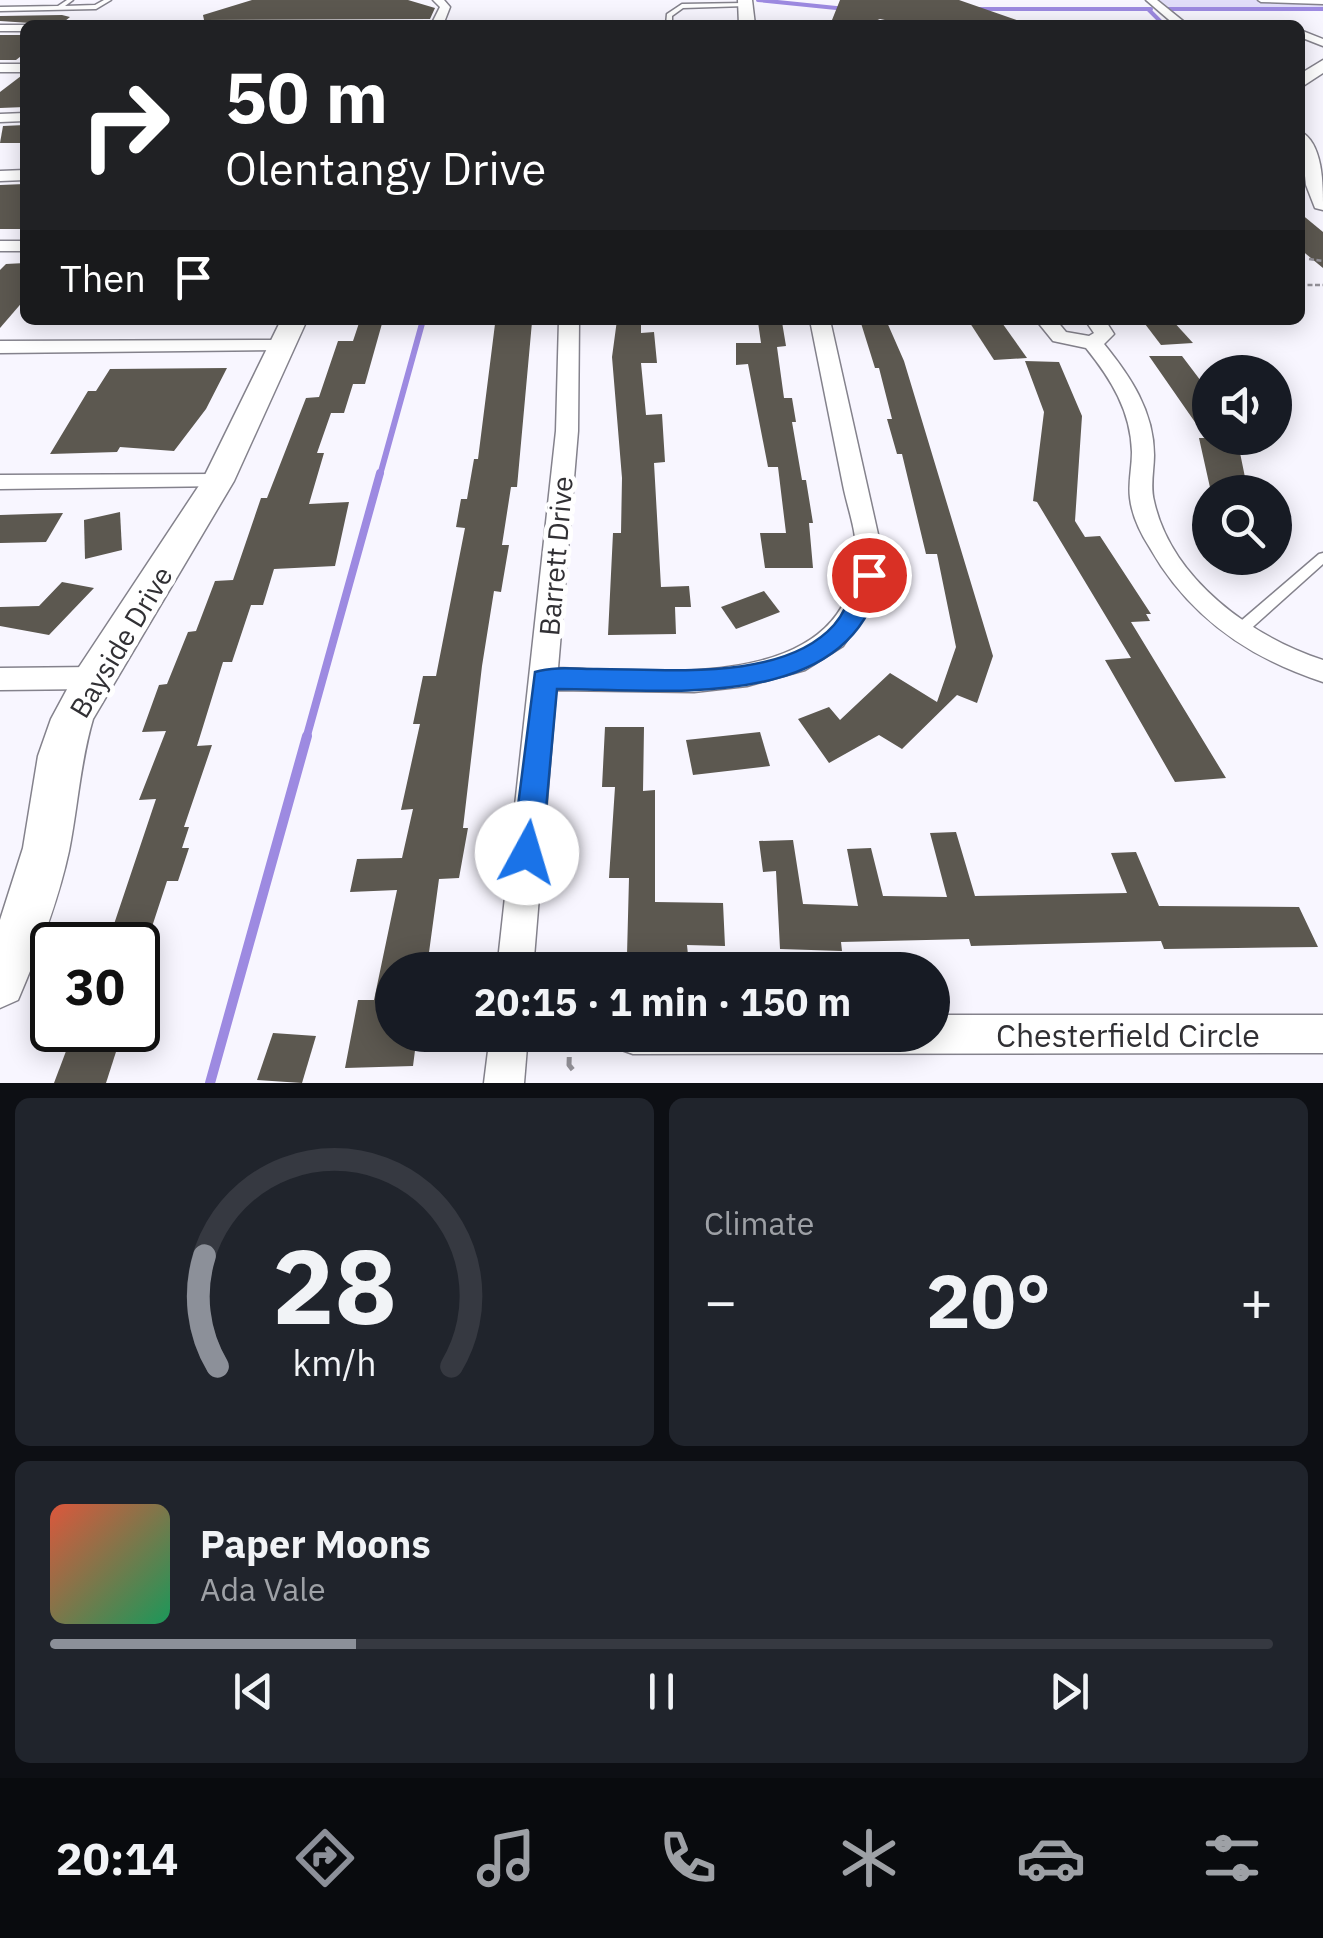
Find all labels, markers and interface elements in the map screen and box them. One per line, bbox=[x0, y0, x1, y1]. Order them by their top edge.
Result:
text: 50 m bbox=[225, 51, 388, 142]
icon: right bbox=[60, 60, 190, 190]
text: Olentangy Drive bbox=[225, 139, 546, 197]
icon: arrive bbox=[166, 250, 221, 305]
text: Then bbox=[60, 253, 146, 302]
map controls bbox=[1192, 355, 1292, 575]
button: sound bbox=[1192, 355, 1292, 455]
street label: Barrett Drive bbox=[530, 475, 581, 637]
button: search bbox=[1192, 475, 1292, 575]
pin bbox=[827, 533, 912, 618]
icon: arrive bbox=[842, 548, 897, 603]
street label: Bayside Drive bbox=[61, 559, 180, 724]
position arrow bbox=[475, 801, 579, 905]
speed limit sign: 30 bbox=[30, 922, 160, 1052]
text: 20:15 · 1 min · 150 m bbox=[474, 977, 851, 1026]
street label: Chesterfield Circle bbox=[996, 1014, 1260, 1056]
text: Climate bbox=[704, 1202, 814, 1244]
text: 28 bbox=[272, 1217, 397, 1353]
text: 20° bbox=[926, 1251, 1051, 1349]
text: − bbox=[704, 1265, 737, 1336]
text: + bbox=[1240, 1265, 1273, 1336]
text: km/h bbox=[292, 1339, 377, 1386]
text: Paper Moons bbox=[200, 1519, 431, 1568]
text: Ada Vale bbox=[200, 1568, 326, 1610]
icon: previous bbox=[226, 1664, 281, 1719]
icon: pause bbox=[634, 1664, 689, 1719]
icon: next bbox=[1042, 1664, 1097, 1719]
icon: directions bbox=[290, 1823, 360, 1893]
icon: music bbox=[471, 1823, 541, 1893]
icon: phone bbox=[653, 1823, 723, 1893]
icon: climate bbox=[834, 1823, 904, 1893]
icon: car bbox=[1016, 1823, 1086, 1893]
icon: filters bbox=[1197, 1823, 1267, 1893]
text: 20:14 bbox=[56, 1829, 179, 1887]

